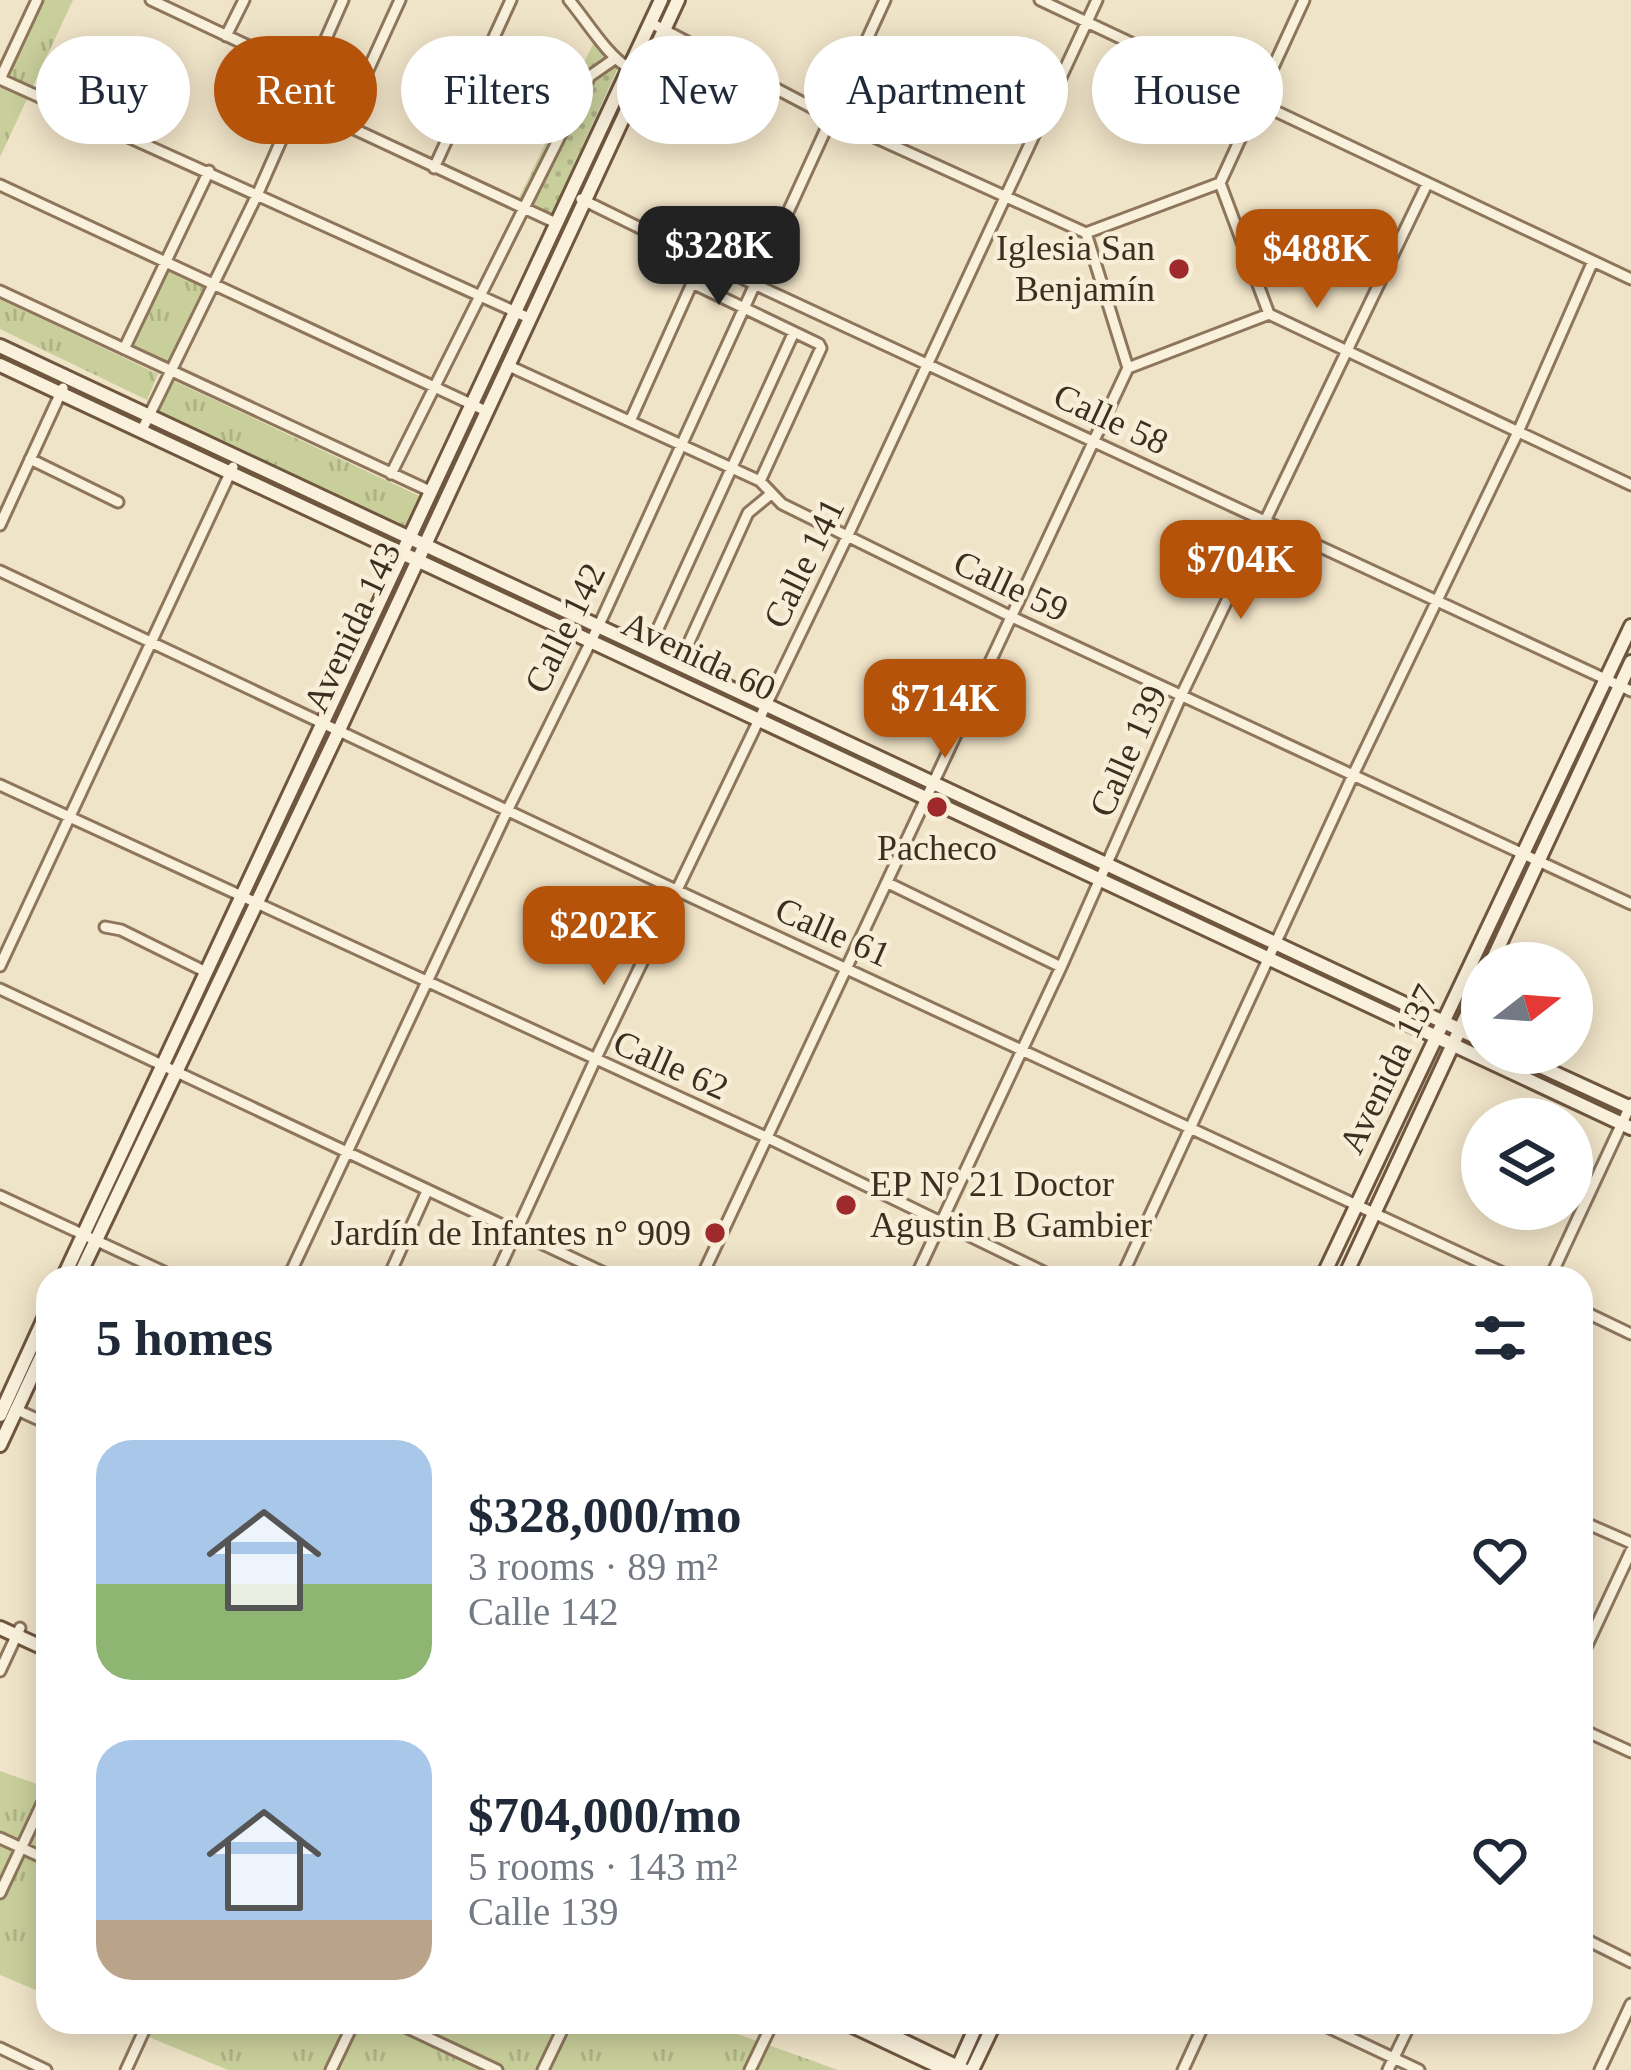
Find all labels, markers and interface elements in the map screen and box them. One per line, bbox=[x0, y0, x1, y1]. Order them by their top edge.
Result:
chip: Buy bbox=[36, 36, 190, 144]
chip: Rent bbox=[214, 36, 377, 144]
chip: Filters bbox=[401, 36, 593, 144]
chip: New bbox=[617, 36, 780, 144]
chip: Apartment bbox=[804, 36, 1068, 144]
chip: House bbox=[1092, 36, 1283, 144]
pin: $328K bbox=[635, 206, 803, 308]
pin: $488K bbox=[1233, 209, 1401, 311]
text: $328K bbox=[665, 223, 773, 266]
text: $488K bbox=[1263, 226, 1371, 269]
place label: Iglesia San Benjamín bbox=[996, 228, 1155, 309]
marker: Iglesia San Benjamín bbox=[1166, 256, 1192, 282]
street label: Calle 58 bbox=[1048, 375, 1174, 463]
street label: Calle 141 bbox=[756, 492, 852, 634]
pin: $704K bbox=[1157, 520, 1325, 622]
street label: Avenida 143 bbox=[295, 536, 409, 718]
text: $704K bbox=[1187, 537, 1295, 580]
street label: Calle 59 bbox=[948, 542, 1074, 630]
street label: Calle 142 bbox=[517, 557, 613, 699]
street label: Avenida 60 bbox=[616, 603, 782, 709]
pin: $714K bbox=[861, 659, 1029, 761]
text: $714K bbox=[891, 676, 999, 719]
street label: Calle 139 bbox=[1081, 679, 1175, 823]
marker: Pacheco bbox=[924, 794, 950, 820]
place label: Pacheco bbox=[877, 828, 997, 868]
pin: $202K bbox=[520, 886, 688, 988]
street label: Calle 61 bbox=[770, 889, 896, 975]
text: $202K bbox=[550, 903, 658, 946]
north arrow bbox=[1461, 942, 1593, 1074]
map controls bbox=[1461, 942, 1593, 1230]
street label: Avenida 137 bbox=[1331, 978, 1447, 1160]
street label: Calle 62 bbox=[608, 1022, 734, 1108]
button: layers bbox=[1461, 1098, 1593, 1230]
place label: EP N° 21 Doctor Agustin B Gambier bbox=[870, 1164, 1152, 1245]
marker: EP N° 21 Doctor Agustin B Gambier bbox=[833, 1192, 859, 1218]
place label: Jardín de Infantes n° 909 bbox=[331, 1213, 691, 1253]
marker: Jardín de Infantes n° 909 bbox=[702, 1220, 728, 1246]
icon: filters bbox=[1467, 1305, 1533, 1371]
text: 5 homes bbox=[96, 1310, 273, 1366]
text: $328,000/mo bbox=[468, 1487, 741, 1543]
icon: home bbox=[192, 1488, 336, 1632]
icon: heart bbox=[1467, 1527, 1533, 1593]
text: 3 rooms · 89 m² bbox=[468, 1545, 718, 1588]
text: Calle 142 bbox=[468, 1590, 619, 1633]
text: $704,000/mo bbox=[468, 1787, 741, 1843]
icon: home bbox=[192, 1788, 336, 1932]
icon: heart bbox=[1467, 1827, 1533, 1893]
text: 5 rooms · 143 m² bbox=[468, 1845, 738, 1888]
text: Calle 139 bbox=[468, 1890, 619, 1933]

